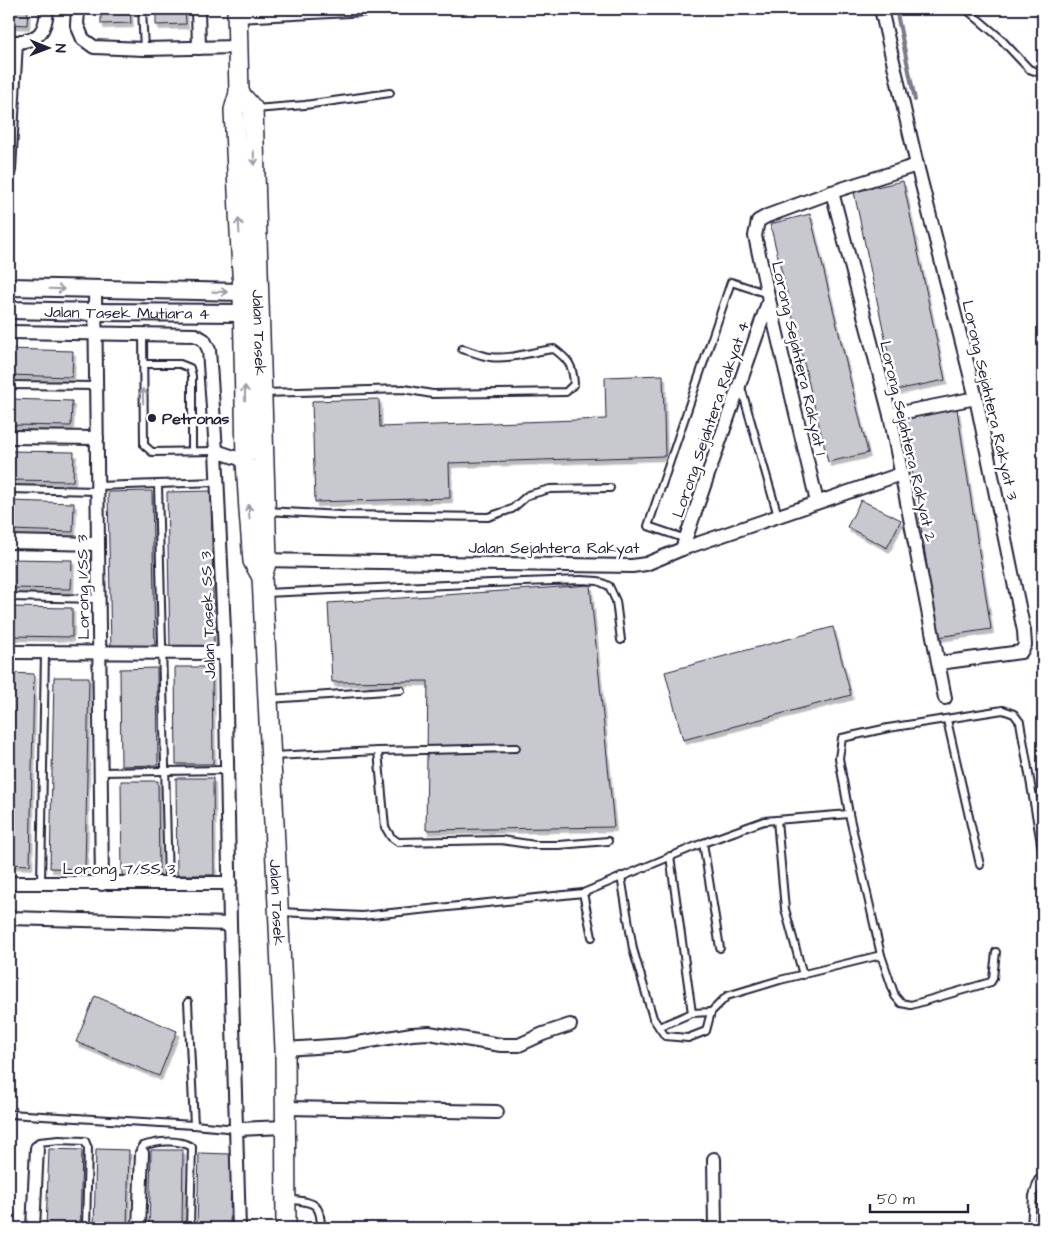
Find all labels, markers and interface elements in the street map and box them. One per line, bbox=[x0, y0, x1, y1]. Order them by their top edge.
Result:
north arrow bbox=[22, 22, 72, 72]
text: N bbox=[50, 44, 70, 53]
one-way arrow bbox=[250, 149, 259, 165]
one-way arrow bbox=[235, 218, 244, 234]
street label: Lorong Sejahtera Rakyat 1 bbox=[765, 259, 832, 457]
one-way arrow bbox=[49, 284, 65, 293]
one-way arrow bbox=[212, 287, 228, 297]
street label: Jalan Tasek bbox=[247, 289, 271, 376]
street label: Lorong Sejahtera Rakyat 3 bbox=[955, 298, 1024, 502]
street label: Jalan Tasek Mutiara 4 bbox=[44, 301, 210, 325]
street label: Lorong Sejahtera Rakyat 4 bbox=[667, 318, 756, 521]
street label: Lorong Sejahtera Rakyat 2 bbox=[873, 339, 942, 544]
one-way arrow bbox=[240, 385, 250, 402]
one-way arrow bbox=[138, 388, 148, 404]
place label: Petronas bbox=[162, 408, 229, 430]
marker: Petronas bbox=[146, 412, 158, 424]
one-way arrow bbox=[244, 504, 254, 520]
street label: Lorong 1/SS 3 bbox=[71, 534, 96, 640]
street label: Jalan Sejahtera Rakyat bbox=[469, 537, 640, 560]
street label: Jalan Tasek SS 3 bbox=[195, 551, 221, 679]
street label: Lorong 7/SS 3 bbox=[63, 858, 175, 881]
street label: Jalan Tasek bbox=[264, 859, 290, 946]
scale bar bbox=[870, 1182, 967, 1214]
text: 50 m bbox=[877, 1189, 915, 1210]

